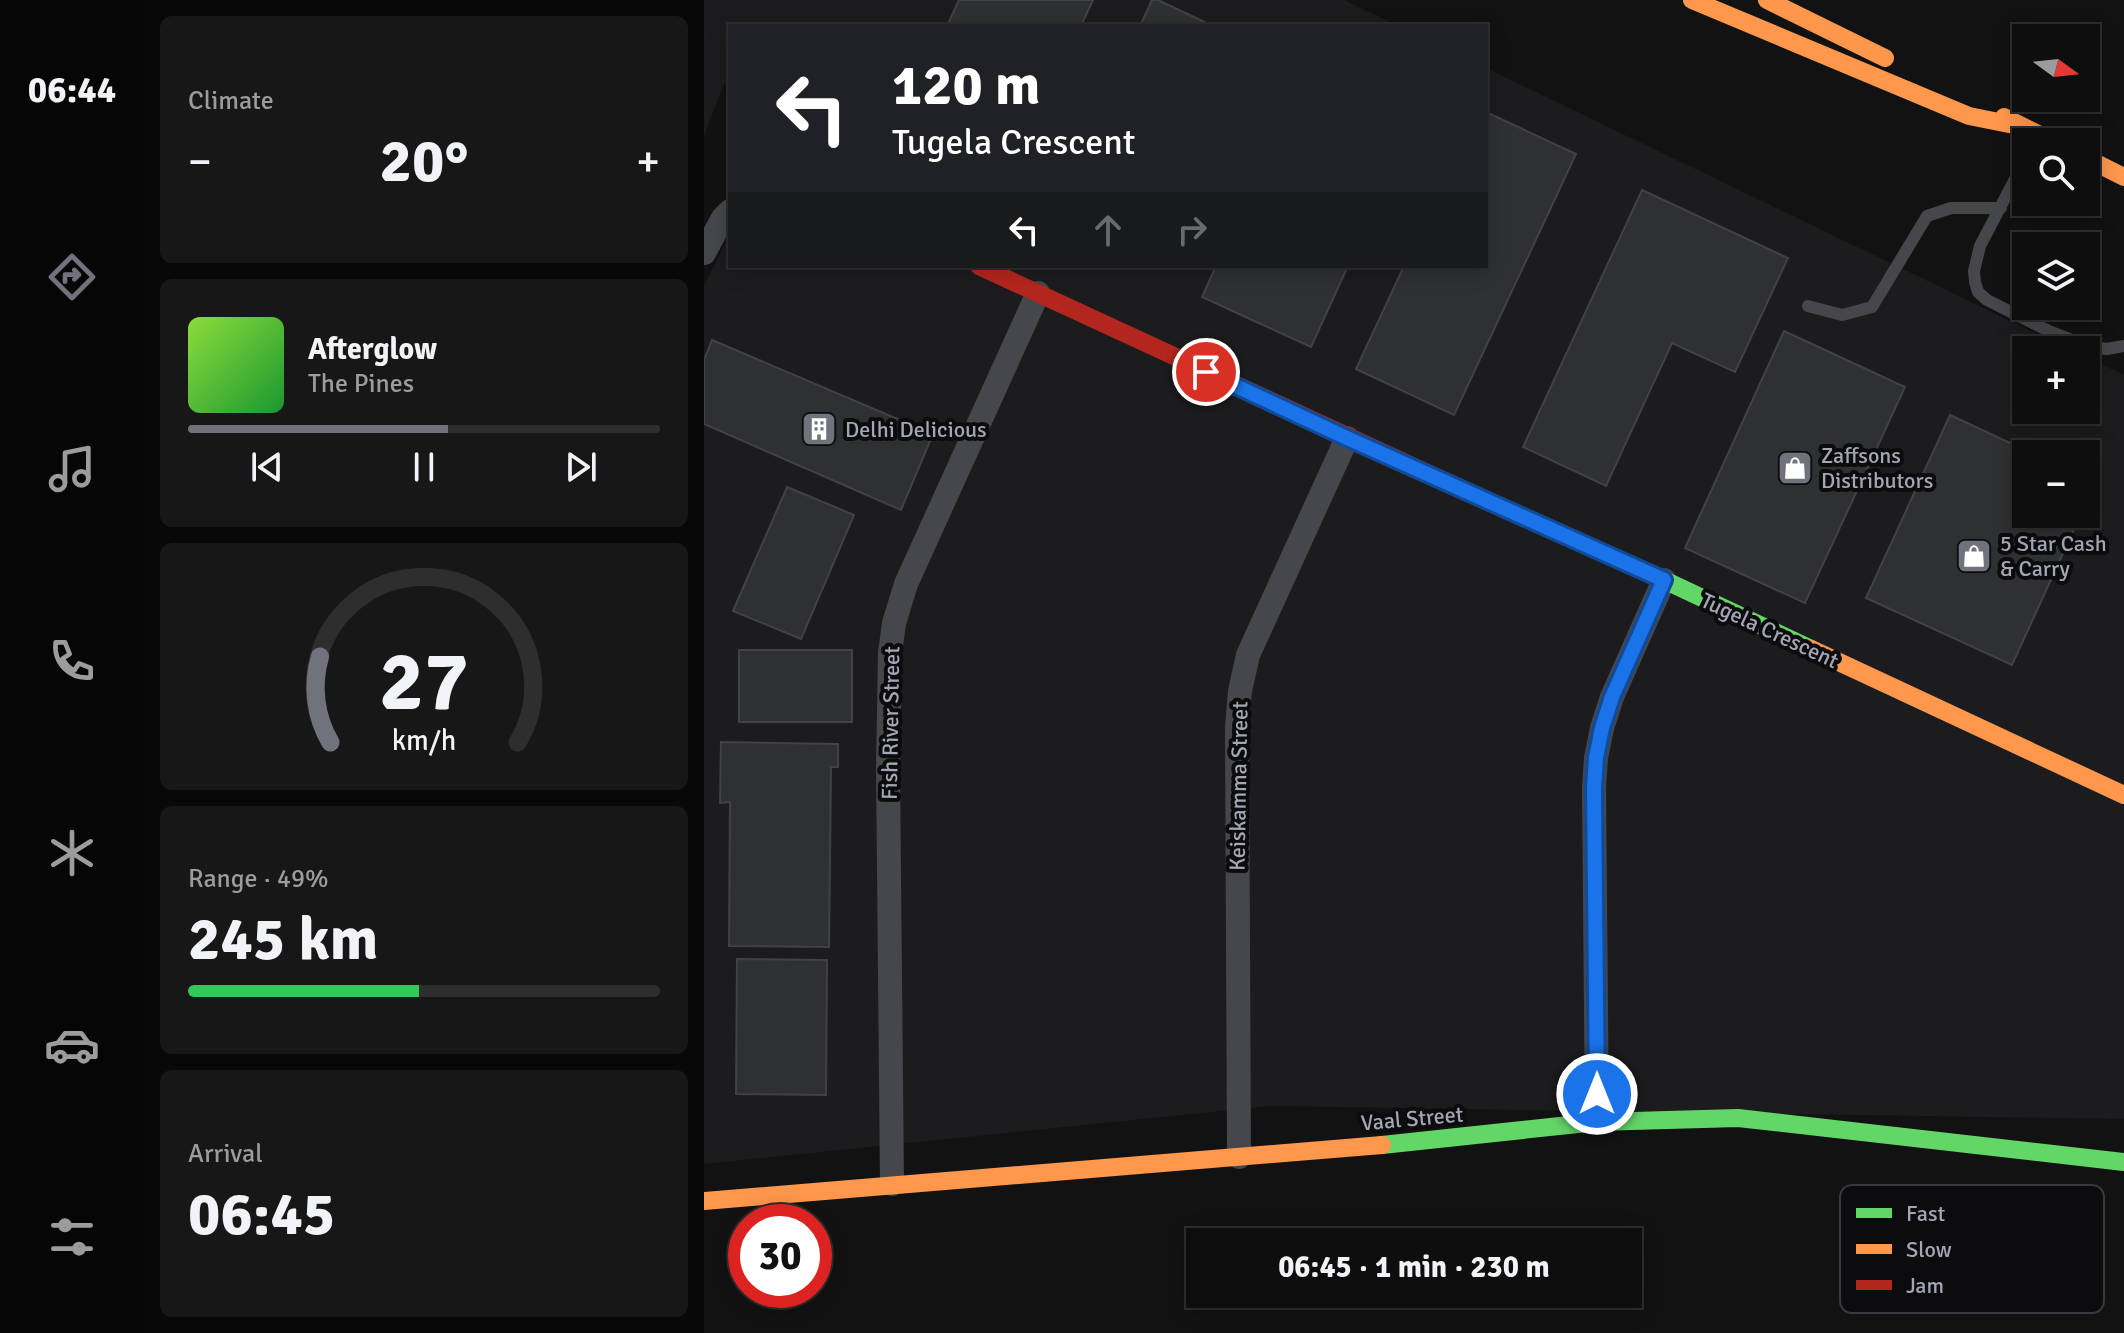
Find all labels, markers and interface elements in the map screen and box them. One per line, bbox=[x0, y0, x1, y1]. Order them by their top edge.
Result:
north arrow bbox=[2012, 24, 2100, 112]
map controls bbox=[2012, 24, 2100, 528]
text: 120 m bbox=[892, 51, 1040, 120]
icon: left bbox=[760, 56, 864, 160]
text: 06:44 bbox=[28, 68, 116, 113]
text: Climate bbox=[188, 85, 274, 117]
text: Tugela Crescent bbox=[892, 120, 1135, 165]
text: 20° bbox=[380, 125, 468, 199]
button: search bbox=[2012, 128, 2100, 216]
text: − bbox=[188, 135, 212, 189]
text: + bbox=[636, 135, 660, 189]
icon: left bbox=[1002, 208, 1046, 252]
icon: ahead bbox=[1086, 208, 1130, 252]
icon: right bbox=[1170, 208, 1214, 252]
button: layers bbox=[2012, 232, 2100, 320]
icon: directions bbox=[44, 249, 100, 305]
text: Afterglow bbox=[308, 331, 437, 368]
button: + bbox=[2012, 336, 2100, 424]
pin bbox=[1172, 338, 1240, 406]
icon: arrive bbox=[1184, 350, 1228, 394]
text: The Pines bbox=[308, 368, 414, 400]
building icon: Delhi Delicious bbox=[800, 410, 838, 448]
place label: Delhi Delicious bbox=[845, 416, 987, 443]
button: − bbox=[2012, 440, 2100, 528]
icon: music bbox=[44, 441, 100, 497]
place label: Zaffsons Distributors bbox=[1821, 442, 1933, 494]
icon: previous bbox=[245, 445, 289, 489]
icon: pause bbox=[402, 445, 446, 489]
icon: next bbox=[559, 445, 603, 489]
shop icon: Zaffsons Distributors bbox=[1776, 449, 1814, 487]
place label: 5 Star Cash & Carry bbox=[2000, 530, 2107, 582]
shop icon: 5 Star Cash & Carry bbox=[1955, 537, 1993, 575]
street label: Tugela Crescent bbox=[1697, 587, 1843, 674]
text: 27 bbox=[379, 630, 469, 732]
icon: phone bbox=[44, 633, 100, 689]
street label: Fish River Street bbox=[876, 646, 905, 800]
street label: Keiskamma Street bbox=[1224, 701, 1253, 871]
text: km/h bbox=[392, 723, 456, 758]
icon: climate bbox=[44, 825, 100, 881]
text: Range · 49% bbox=[188, 863, 329, 895]
text: 245 km bbox=[188, 903, 378, 977]
icon: car bbox=[44, 1017, 100, 1073]
position arrow bbox=[1555, 1052, 1639, 1136]
street label: Vaal Street bbox=[1360, 1101, 1465, 1136]
text: Arrival bbox=[188, 1138, 263, 1170]
text: 06:45 bbox=[188, 1178, 335, 1252]
legend bbox=[1840, 1185, 2104, 1313]
text: Fast bbox=[1906, 1200, 1946, 1227]
speed limit sign: 30 bbox=[728, 1204, 832, 1308]
icon: filters bbox=[44, 1209, 100, 1265]
text: Slow bbox=[1906, 1236, 1952, 1263]
text: 06:45 · 1 min · 230 m bbox=[1278, 1249, 1550, 1286]
text: Jam bbox=[1906, 1272, 1944, 1299]

